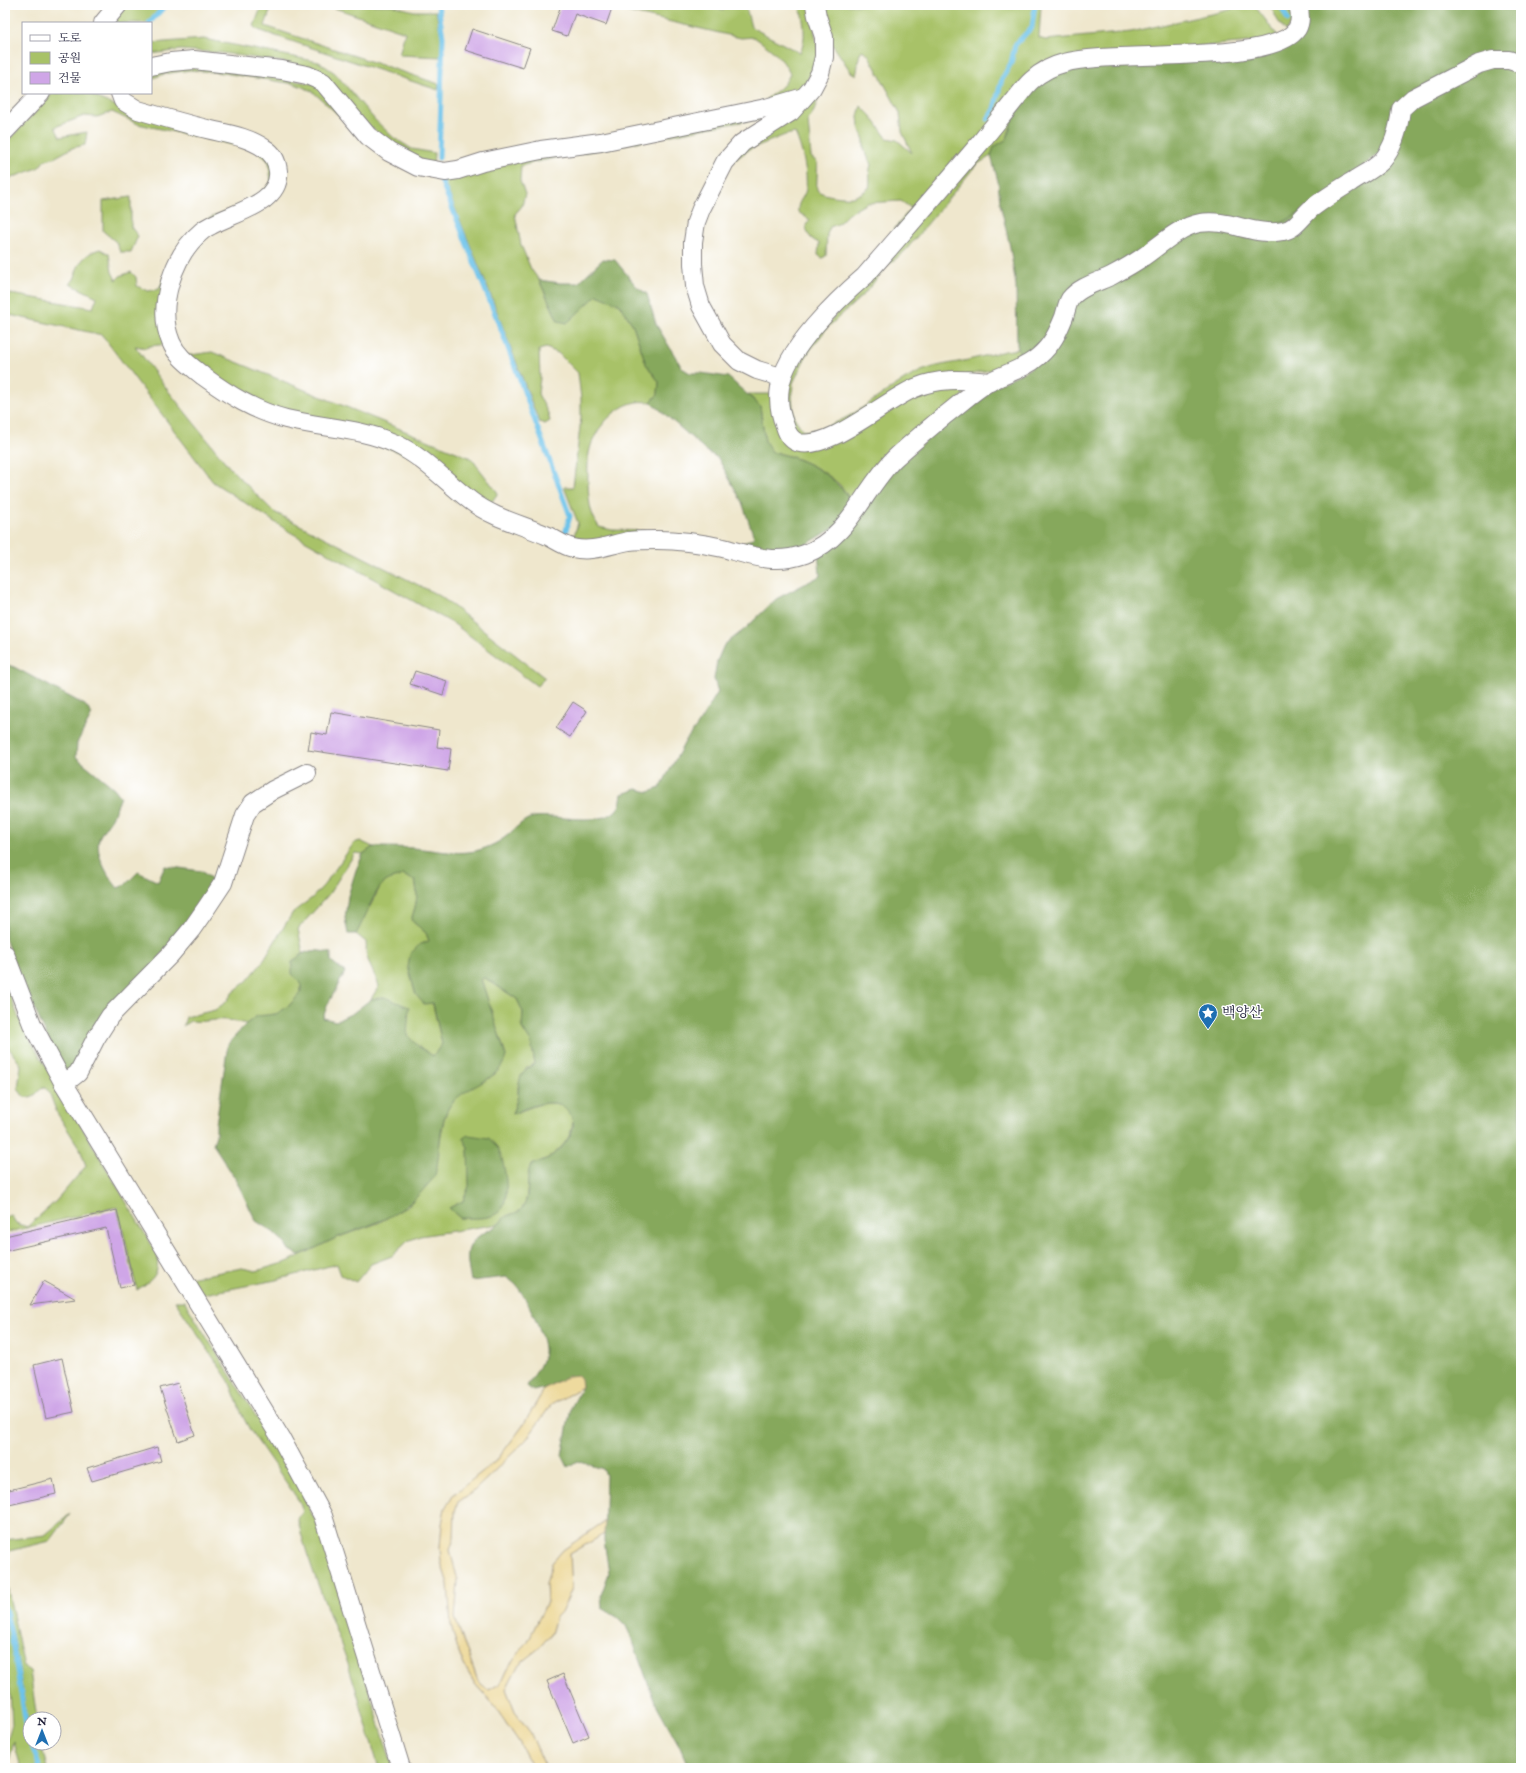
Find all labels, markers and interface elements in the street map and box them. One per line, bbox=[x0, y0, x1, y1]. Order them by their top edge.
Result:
legend bbox=[22, 22, 152, 94]
text: 도로 bbox=[58, 31, 82, 46]
text: 공원 bbox=[58, 51, 81, 66]
text: 건물 bbox=[58, 71, 82, 86]
place icon: 백양산 bbox=[1197, 1002, 1219, 1030]
place label: 백양산 bbox=[1222, 1004, 1263, 1022]
north arrow bbox=[22, 1711, 62, 1751]
text: N bbox=[36, 1715, 47, 1729]

